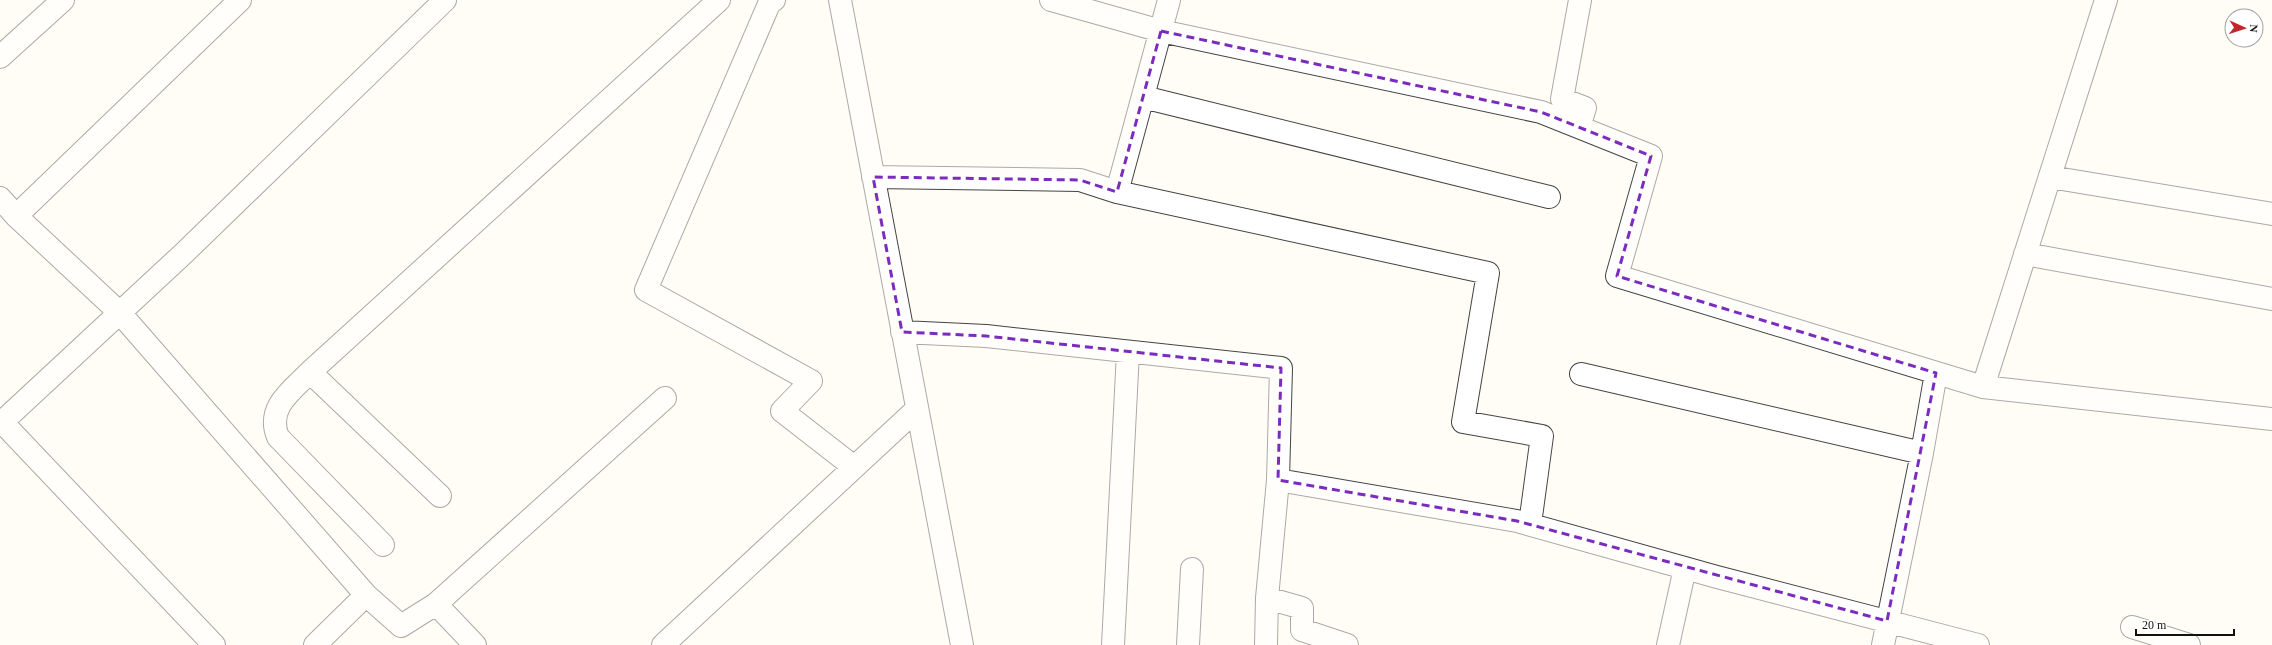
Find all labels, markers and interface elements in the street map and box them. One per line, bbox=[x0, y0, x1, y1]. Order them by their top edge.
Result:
north arrow bbox=[2224, 8, 2264, 48]
text: N bbox=[2248, 24, 2260, 33]
scale bar bbox=[2136, 611, 2234, 637]
text: 20 m bbox=[2142, 618, 2167, 632]

